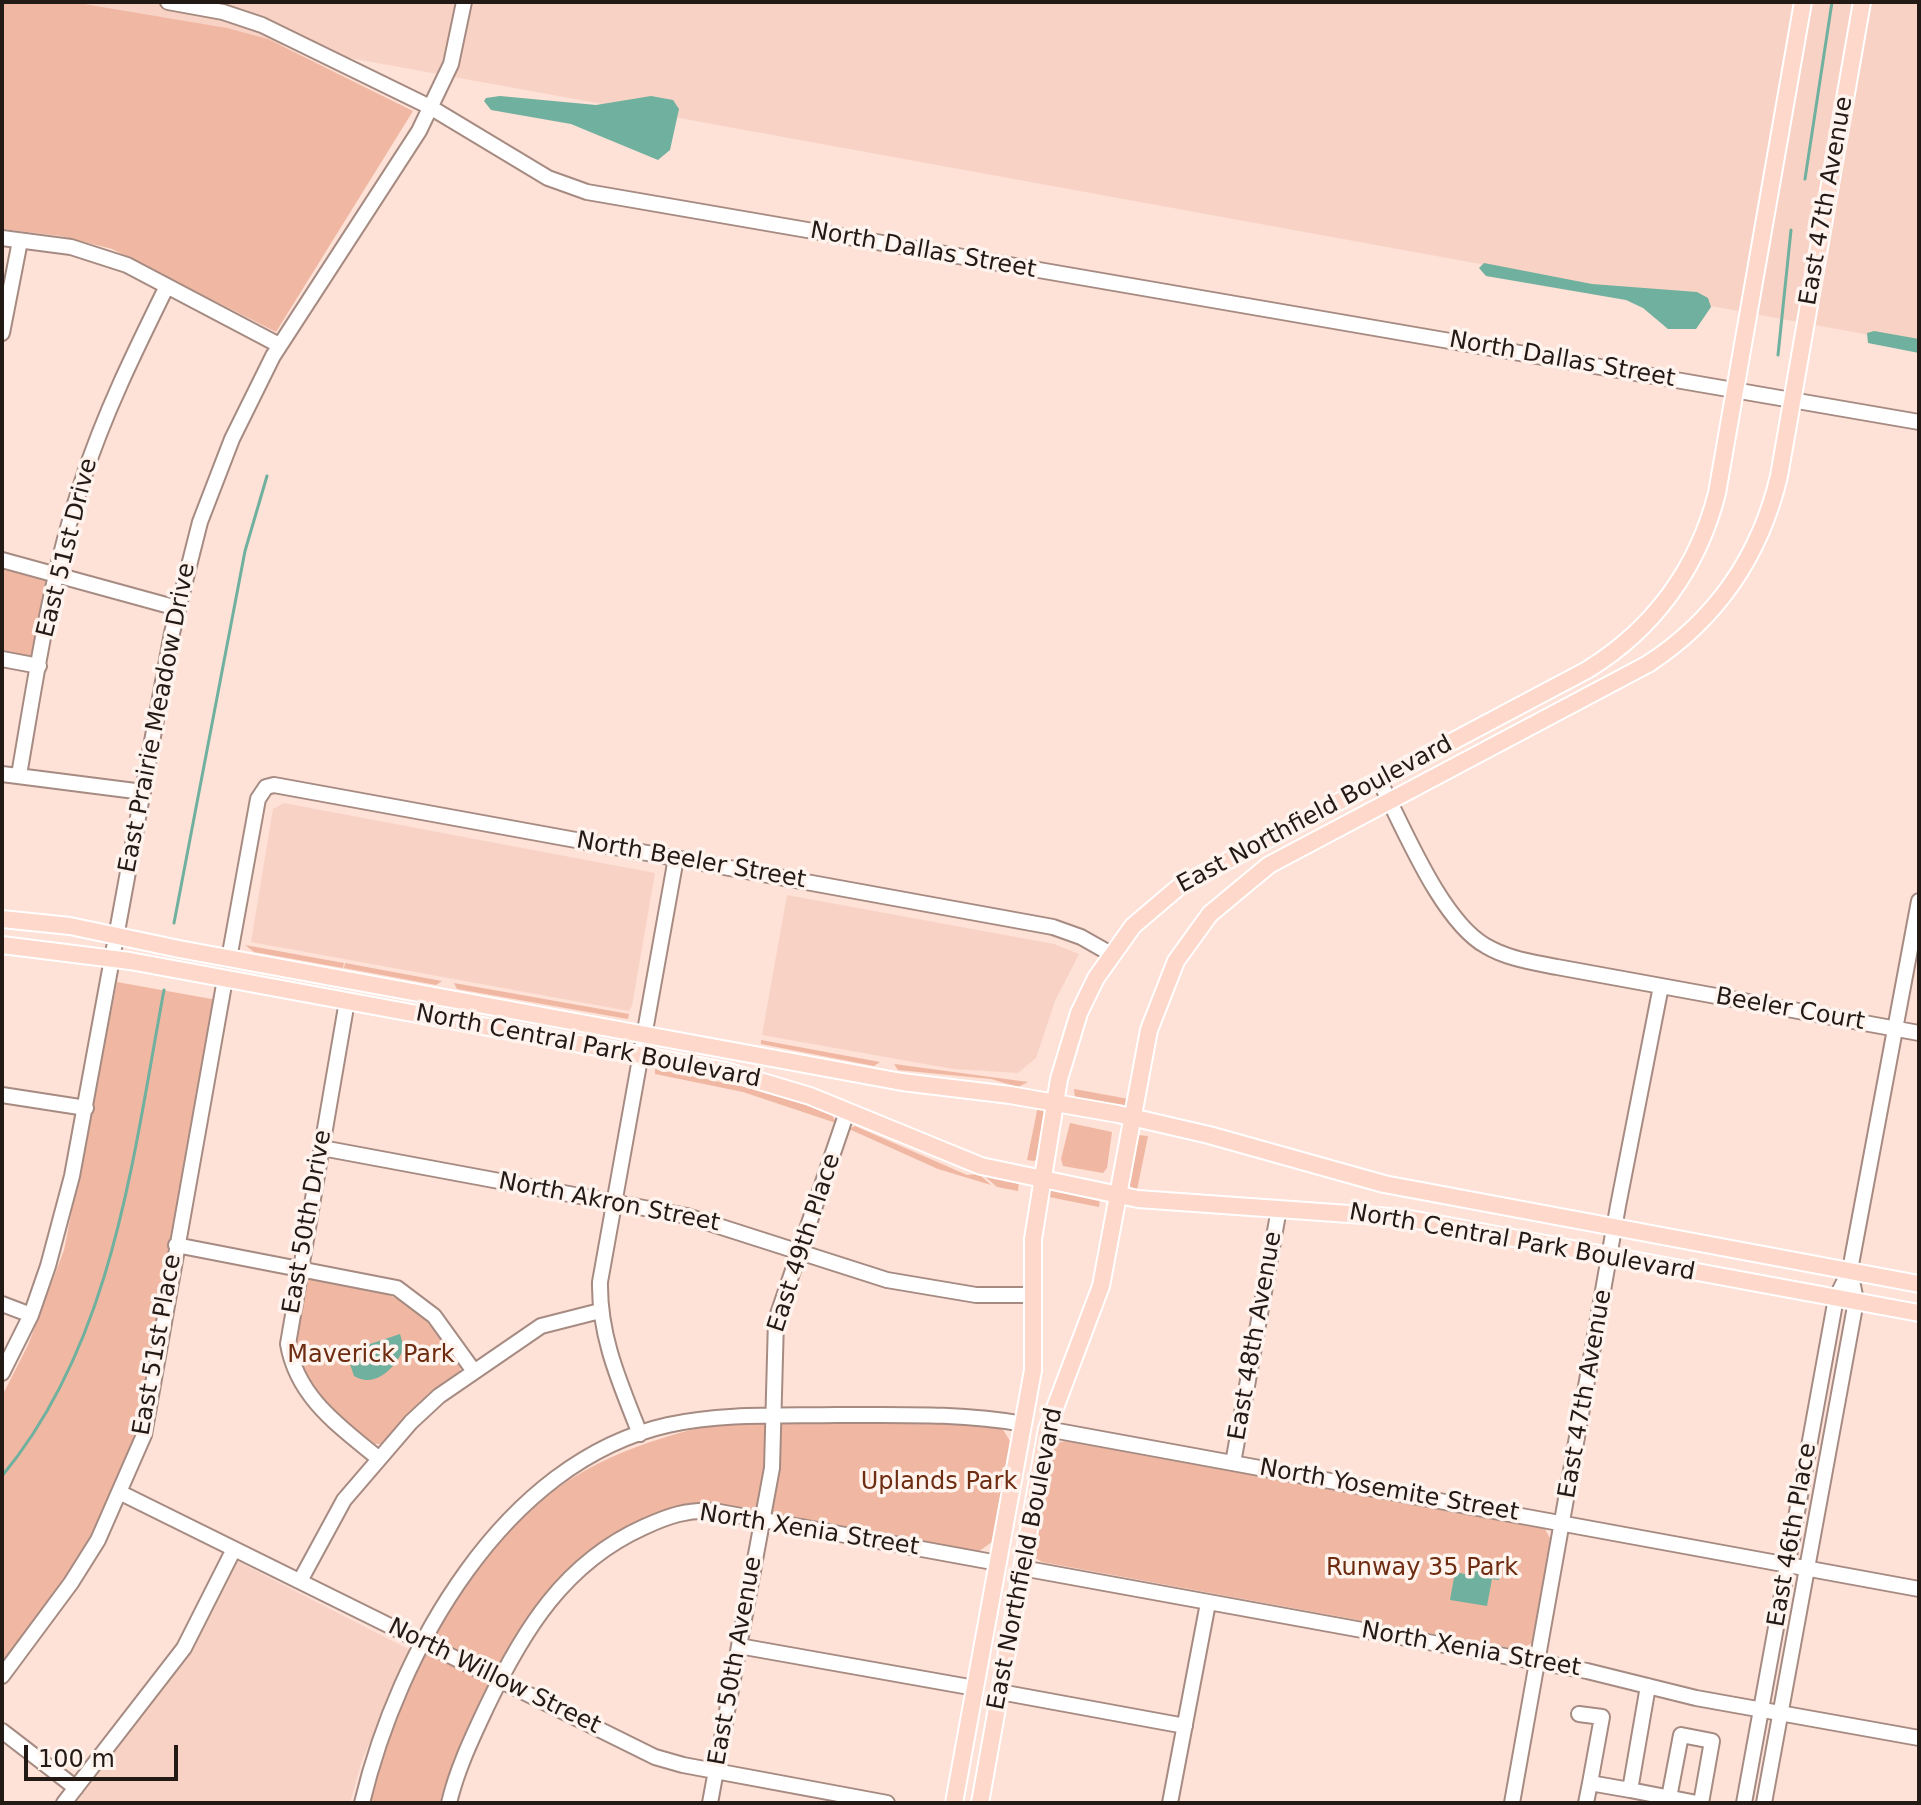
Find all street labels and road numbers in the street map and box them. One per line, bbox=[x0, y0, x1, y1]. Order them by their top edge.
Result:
street label: East 47th Avenue bbox=[1794, 94, 1860, 308]
street label: North Dallas Street bbox=[808, 217, 1038, 285]
street label: North Dallas Street bbox=[1447, 326, 1677, 394]
street label: East 51st Drive bbox=[32, 456, 104, 640]
street label: East Prairie Meadow Drive bbox=[114, 561, 202, 875]
street label: East Northfield Boulevard bbox=[1173, 730, 1457, 900]
street label: North Beeler Street bbox=[574, 827, 808, 895]
street label: Beeler Court bbox=[1713, 983, 1867, 1037]
street label: North Central Park Boulevard bbox=[413, 999, 763, 1095]
street label: East 50th Drive bbox=[278, 1128, 338, 1316]
street label: East 49th Place bbox=[763, 1150, 847, 1336]
street label: North Akron Street bbox=[496, 1167, 722, 1239]
street label: North Central Park Boulevard bbox=[1347, 1198, 1697, 1288]
street label: East 48th Avenue bbox=[1223, 1229, 1289, 1443]
street label: East 51st Place bbox=[128, 1252, 188, 1438]
street label: East 47th Avenue bbox=[1553, 1287, 1619, 1501]
street label: East Northfield Boulevard bbox=[983, 1405, 1069, 1713]
street label: East 46th Place bbox=[1763, 1441, 1823, 1629]
street label: North Yosemite Street bbox=[1257, 1454, 1521, 1528]
street label: North Xenia Street bbox=[697, 1499, 921, 1563]
street label: East 50th Avenue bbox=[703, 1554, 769, 1768]
street label: North Willow Street bbox=[383, 1613, 605, 1741]
street label: North Xenia Street bbox=[1359, 1617, 1583, 1683]

